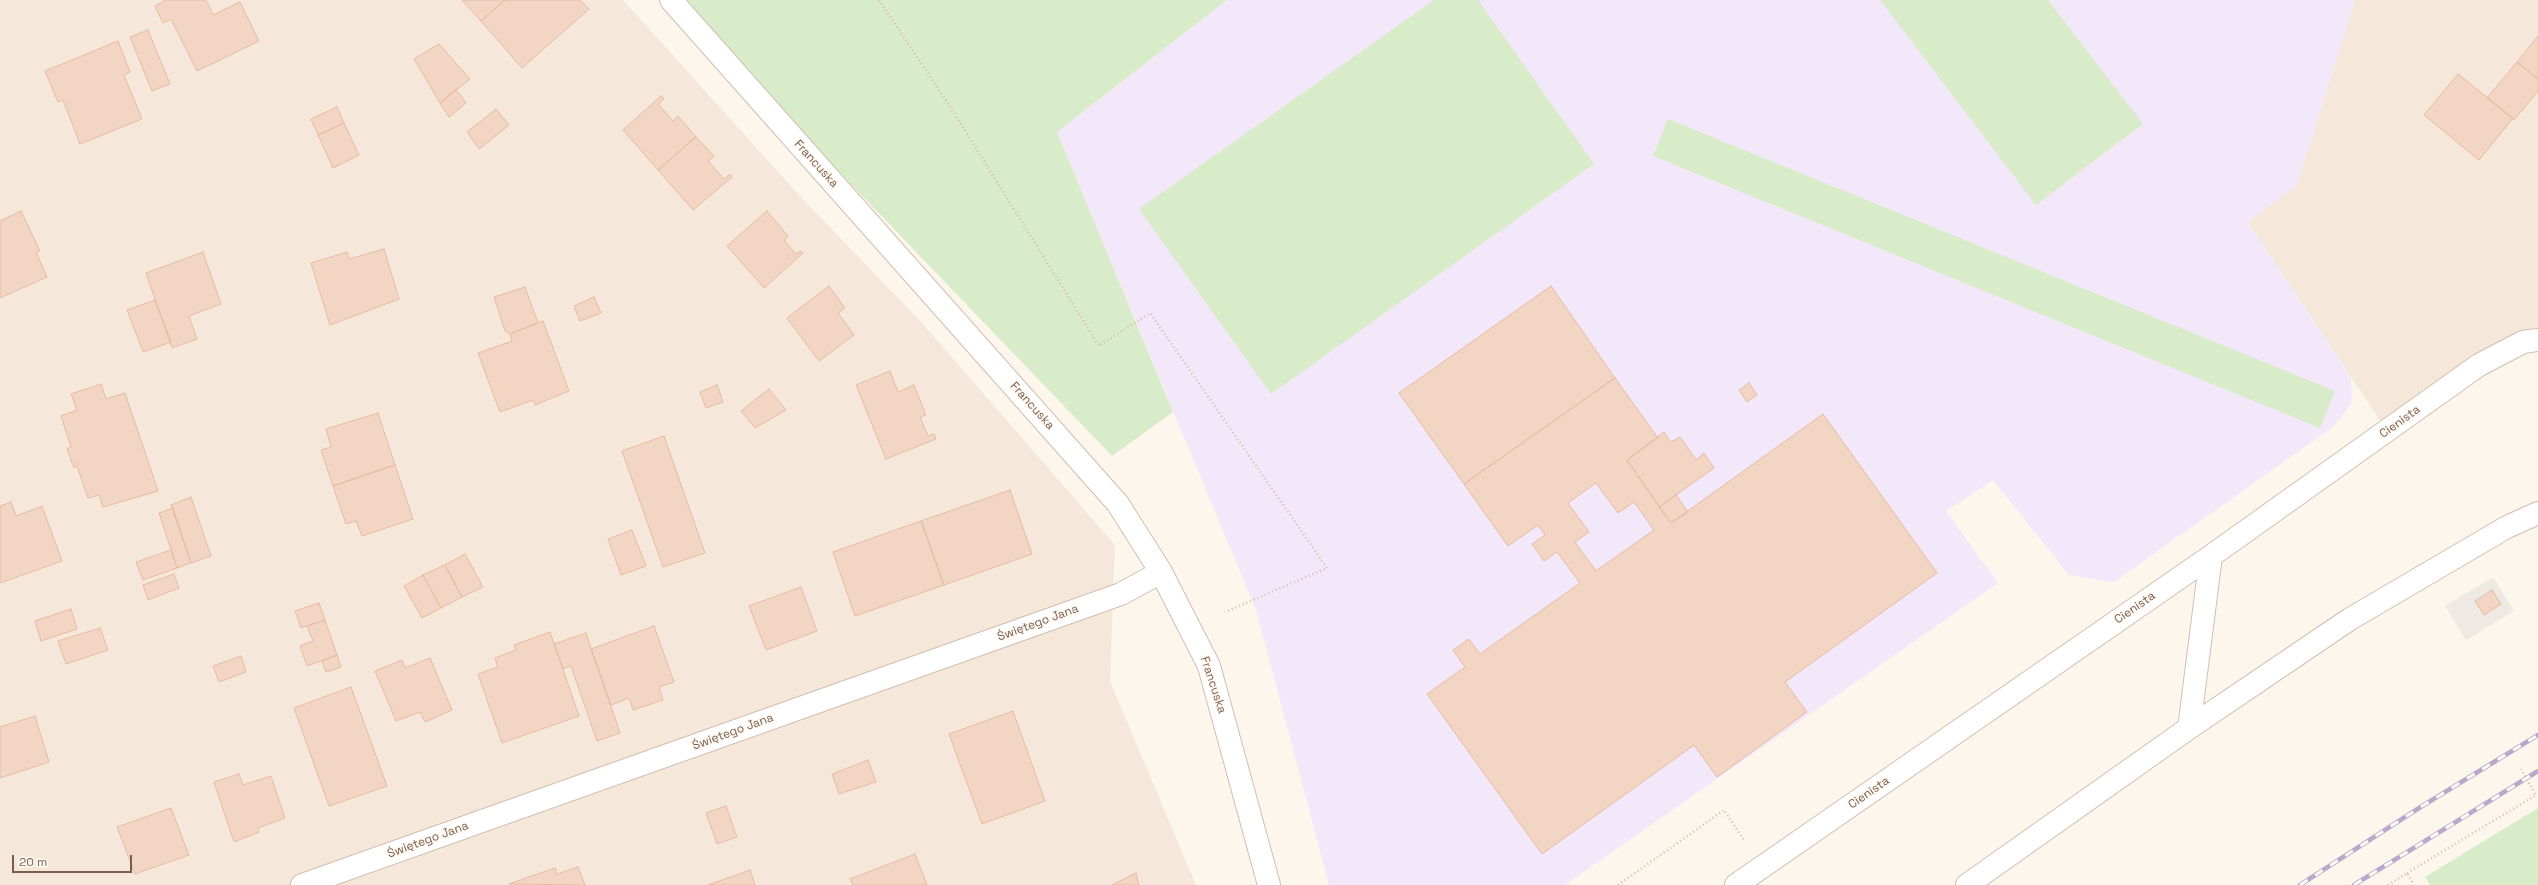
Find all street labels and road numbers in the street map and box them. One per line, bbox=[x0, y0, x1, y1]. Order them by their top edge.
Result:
street label: Francuska bbox=[791, 137, 841, 191]
street label: Francuska bbox=[1007, 379, 1057, 433]
street label: Cienista bbox=[2377, 402, 2423, 442]
street label: Cienista bbox=[2112, 589, 2158, 627]
street label: Świętego Jana bbox=[995, 602, 1081, 644]
street label: Francuska bbox=[1197, 655, 1229, 715]
street label: Świętego Jana bbox=[690, 711, 776, 753]
street label: Cienista bbox=[1846, 774, 1892, 812]
street label: Świętego Jana bbox=[385, 819, 471, 861]

